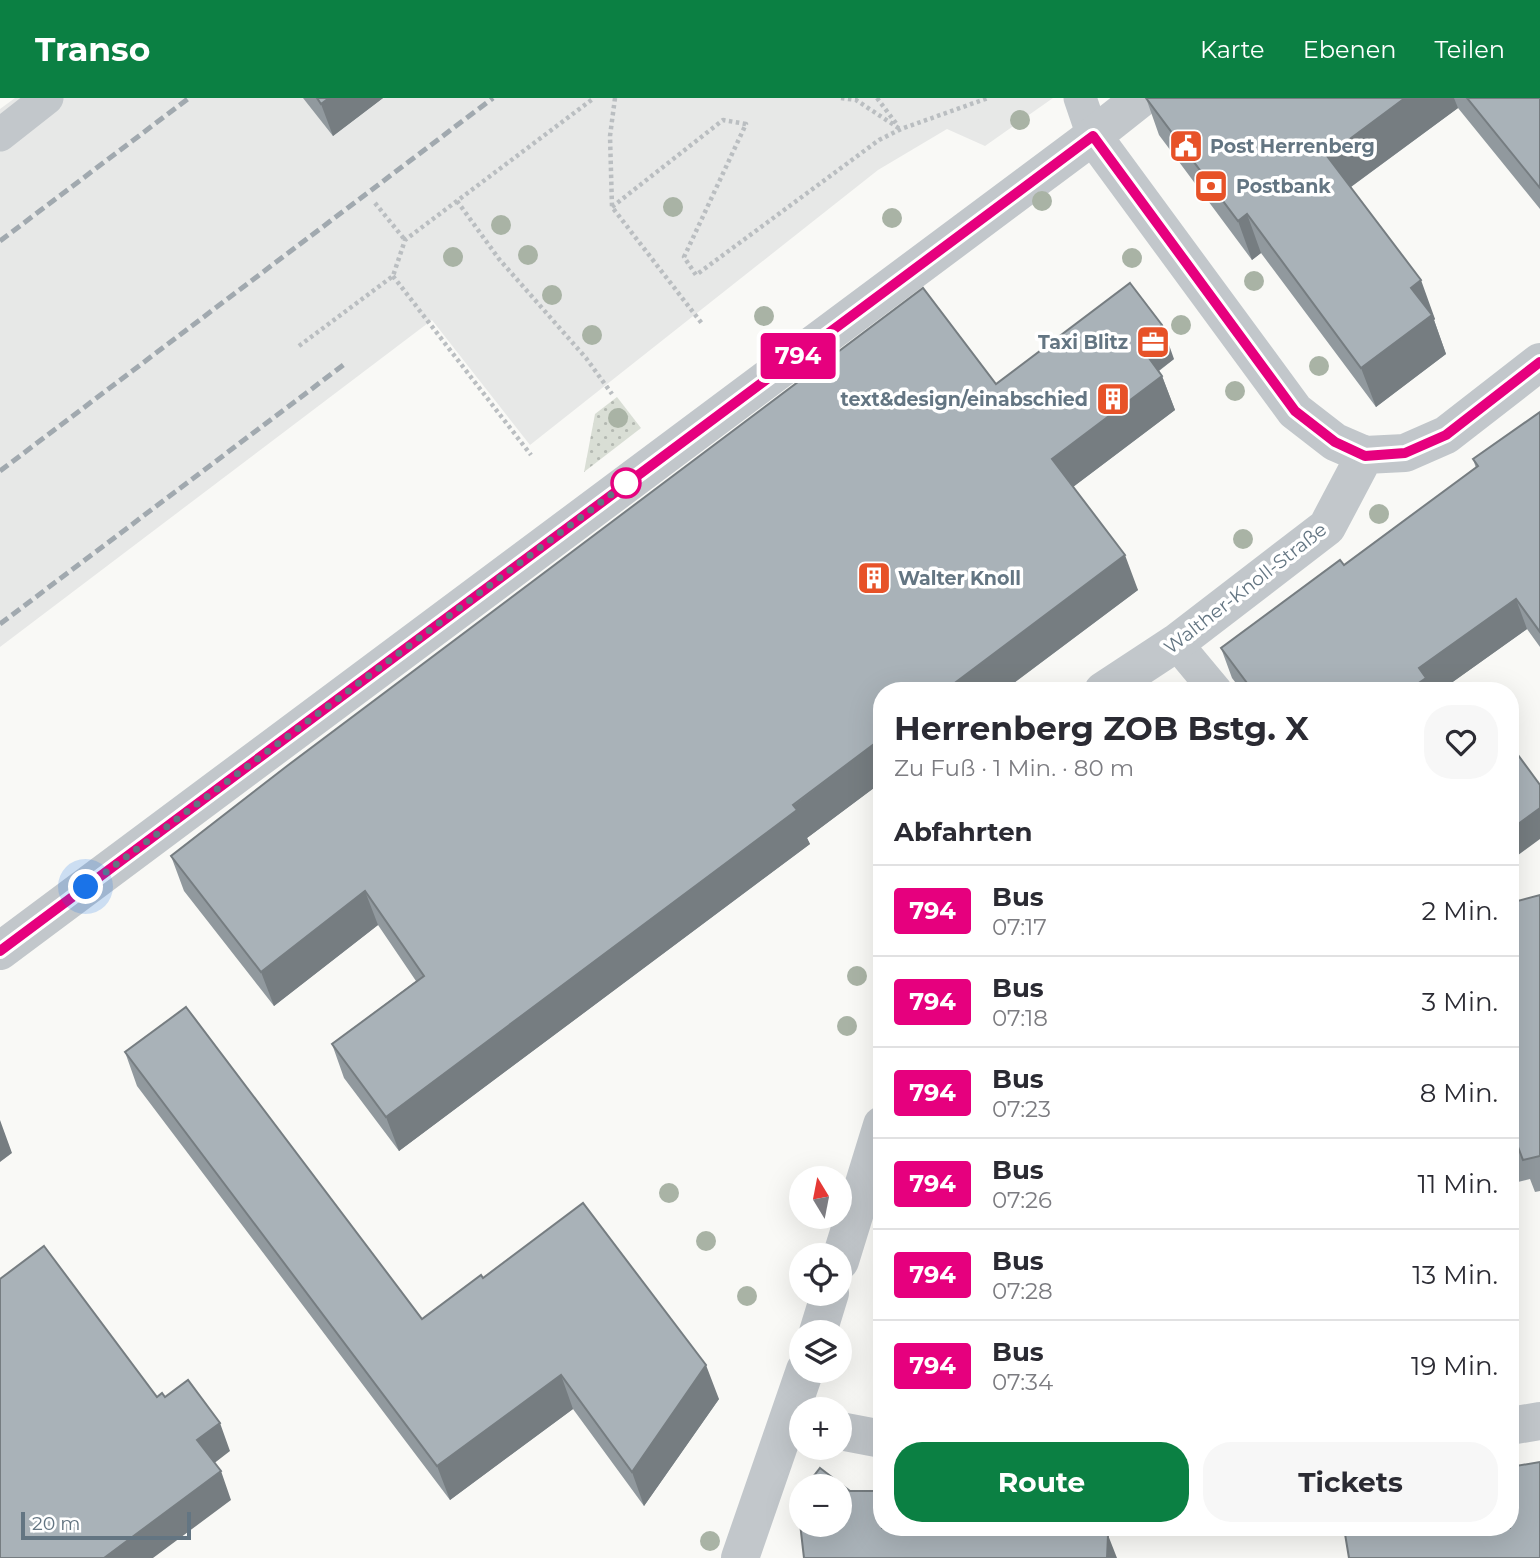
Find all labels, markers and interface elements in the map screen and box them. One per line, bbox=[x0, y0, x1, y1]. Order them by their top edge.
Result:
text: Transo bbox=[35, 29, 150, 69]
text: Karte bbox=[1200, 35, 1265, 64]
text: Ebenen bbox=[1303, 35, 1396, 64]
text: Teilen bbox=[1434, 35, 1505, 64]
public building icon: Post Herrenberg bbox=[1167, 127, 1205, 165]
place label: Post Herrenberg bbox=[1210, 135, 1375, 158]
bank icon: Postbank bbox=[1192, 167, 1230, 205]
place label: Postbank bbox=[1236, 175, 1331, 198]
office icon: Taxi Blitz bbox=[1134, 323, 1172, 361]
place label: Taxi Blitz bbox=[1038, 331, 1128, 354]
line badge: 794 bbox=[758, 333, 838, 379]
text: 794 bbox=[775, 341, 821, 370]
building icon: text&design/einabschied bbox=[1094, 380, 1132, 418]
place label: text&design/einabschied bbox=[841, 388, 1088, 411]
unlabelled marker bbox=[611, 468, 641, 498]
street label: Walther-Knoll-Straße bbox=[1160, 518, 1331, 659]
building icon: Walter Knoll bbox=[855, 559, 893, 597]
place label: Walter Knoll bbox=[898, 567, 1021, 590]
button: heart bbox=[1424, 705, 1498, 779]
text: Herrenberg ZOB Bstg. X bbox=[894, 708, 1309, 748]
text: Zu Fuß · 1 Min. · 80 m bbox=[894, 754, 1134, 782]
text: Abfahrten bbox=[894, 816, 1033, 848]
your location bbox=[68, 869, 103, 904]
text: Bus bbox=[992, 881, 1044, 913]
text: 2 Min. bbox=[1422, 895, 1498, 927]
text: 794 bbox=[909, 896, 956, 925]
text: 07:17 bbox=[992, 913, 1047, 941]
text: Bus bbox=[992, 972, 1044, 1004]
text: 3 Min. bbox=[1422, 986, 1498, 1018]
text: 794 bbox=[909, 987, 956, 1016]
text: 07:18 bbox=[992, 1004, 1048, 1032]
text: Bus bbox=[992, 1063, 1044, 1095]
text: 8 Min. bbox=[1420, 1077, 1498, 1109]
text: 794 bbox=[909, 1078, 956, 1107]
text: 07:23 bbox=[992, 1095, 1051, 1123]
text: Bus bbox=[992, 1154, 1044, 1186]
north arrow bbox=[789, 1166, 852, 1228]
map controls bbox=[789, 1166, 852, 1537]
text: 11 Min. bbox=[1418, 1168, 1498, 1200]
text: 794 bbox=[909, 1169, 956, 1198]
text: 07:26 bbox=[992, 1186, 1052, 1214]
button: locate bbox=[789, 1243, 852, 1306]
text: Bus bbox=[992, 1245, 1044, 1277]
text: 13 Min. bbox=[1412, 1259, 1498, 1291]
text: 794 bbox=[909, 1260, 956, 1289]
text: 07:28 bbox=[992, 1277, 1053, 1305]
button: layers bbox=[789, 1320, 852, 1383]
text: Bus bbox=[992, 1336, 1044, 1368]
text: 19 Min. bbox=[1411, 1350, 1498, 1382]
text: 794 bbox=[909, 1351, 956, 1380]
text: 07:34 bbox=[992, 1368, 1053, 1396]
button: + bbox=[789, 1397, 852, 1460]
button: Route bbox=[894, 1442, 1189, 1522]
button: Tickets bbox=[1203, 1442, 1498, 1522]
button: − bbox=[789, 1474, 852, 1537]
scale bar bbox=[21, 1509, 191, 1541]
text: 20 m bbox=[32, 1512, 80, 1535]

